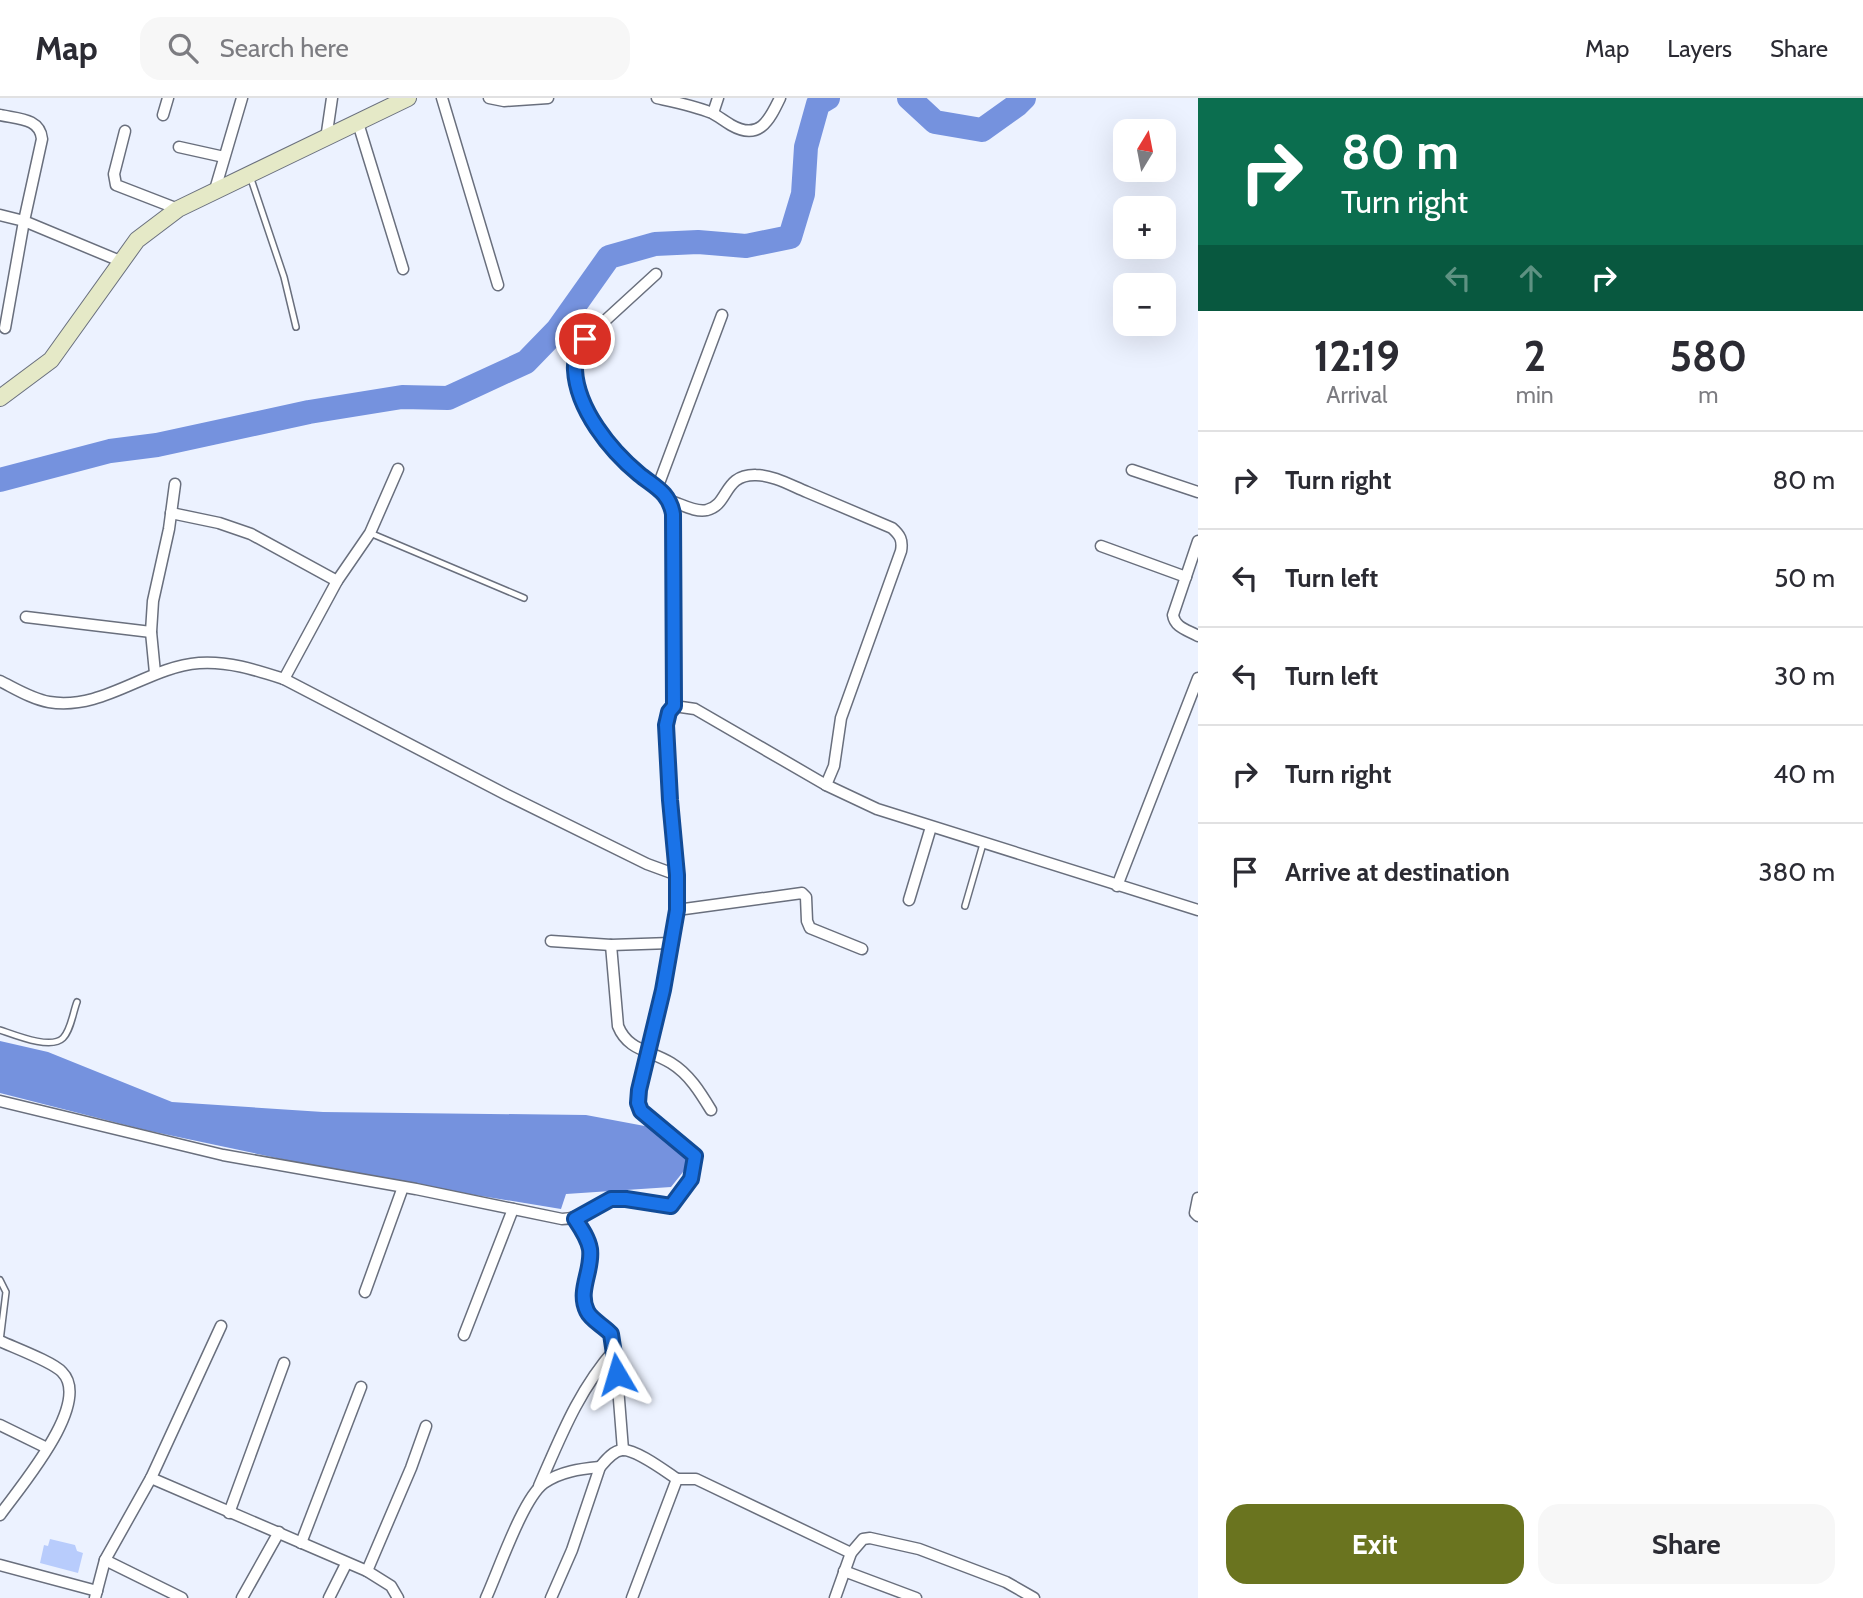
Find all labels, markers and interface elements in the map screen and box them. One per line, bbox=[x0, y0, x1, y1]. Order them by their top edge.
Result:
search box bbox=[140, 17, 630, 80]
text: Map bbox=[35, 28, 98, 68]
icon: search bbox=[164, 29, 202, 67]
text: Search here bbox=[220, 32, 349, 64]
text: Map bbox=[1585, 34, 1629, 63]
text: Layers bbox=[1667, 34, 1732, 63]
text: Share bbox=[1770, 34, 1828, 63]
north arrow bbox=[1113, 119, 1176, 182]
map controls bbox=[1113, 119, 1176, 336]
text: 80 m bbox=[1341, 122, 1459, 181]
icon: right bbox=[1226, 126, 1317, 217]
text: Turn right bbox=[1341, 182, 1468, 221]
button: + bbox=[1113, 196, 1176, 259]
icon: left bbox=[1439, 259, 1477, 297]
icon: ahead bbox=[1512, 259, 1550, 297]
icon: right bbox=[1585, 259, 1623, 297]
button: − bbox=[1113, 273, 1176, 336]
pin bbox=[555, 309, 615, 369]
icon: arrive bbox=[566, 320, 604, 358]
text: 12:19 bbox=[1314, 330, 1400, 382]
text: 2 bbox=[1524, 330, 1546, 382]
text: 580 bbox=[1670, 330, 1747, 382]
text: Arrival bbox=[1326, 381, 1388, 409]
text: min bbox=[1516, 381, 1554, 409]
text: m bbox=[1698, 381, 1718, 409]
icon: right bbox=[1226, 461, 1264, 499]
text: Turn right bbox=[1285, 464, 1391, 496]
text: 80 m bbox=[1772, 464, 1835, 496]
icon: left bbox=[1226, 559, 1264, 597]
text: Turn left bbox=[1285, 562, 1378, 594]
text: 50 m bbox=[1774, 562, 1835, 594]
icon: left bbox=[1226, 657, 1264, 695]
text: Turn left bbox=[1285, 660, 1378, 692]
text: 30 m bbox=[1774, 660, 1835, 692]
icon: right bbox=[1226, 755, 1264, 793]
text: Turn right bbox=[1285, 758, 1391, 790]
text: 40 m bbox=[1773, 758, 1835, 790]
icon: arrive bbox=[1226, 853, 1264, 891]
text: Arrive at destination bbox=[1285, 856, 1510, 888]
text: 380 m bbox=[1758, 856, 1835, 888]
position arrow bbox=[580, 1337, 654, 1411]
button: Exit bbox=[1226, 1504, 1524, 1584]
button: Share bbox=[1538, 1504, 1835, 1584]

